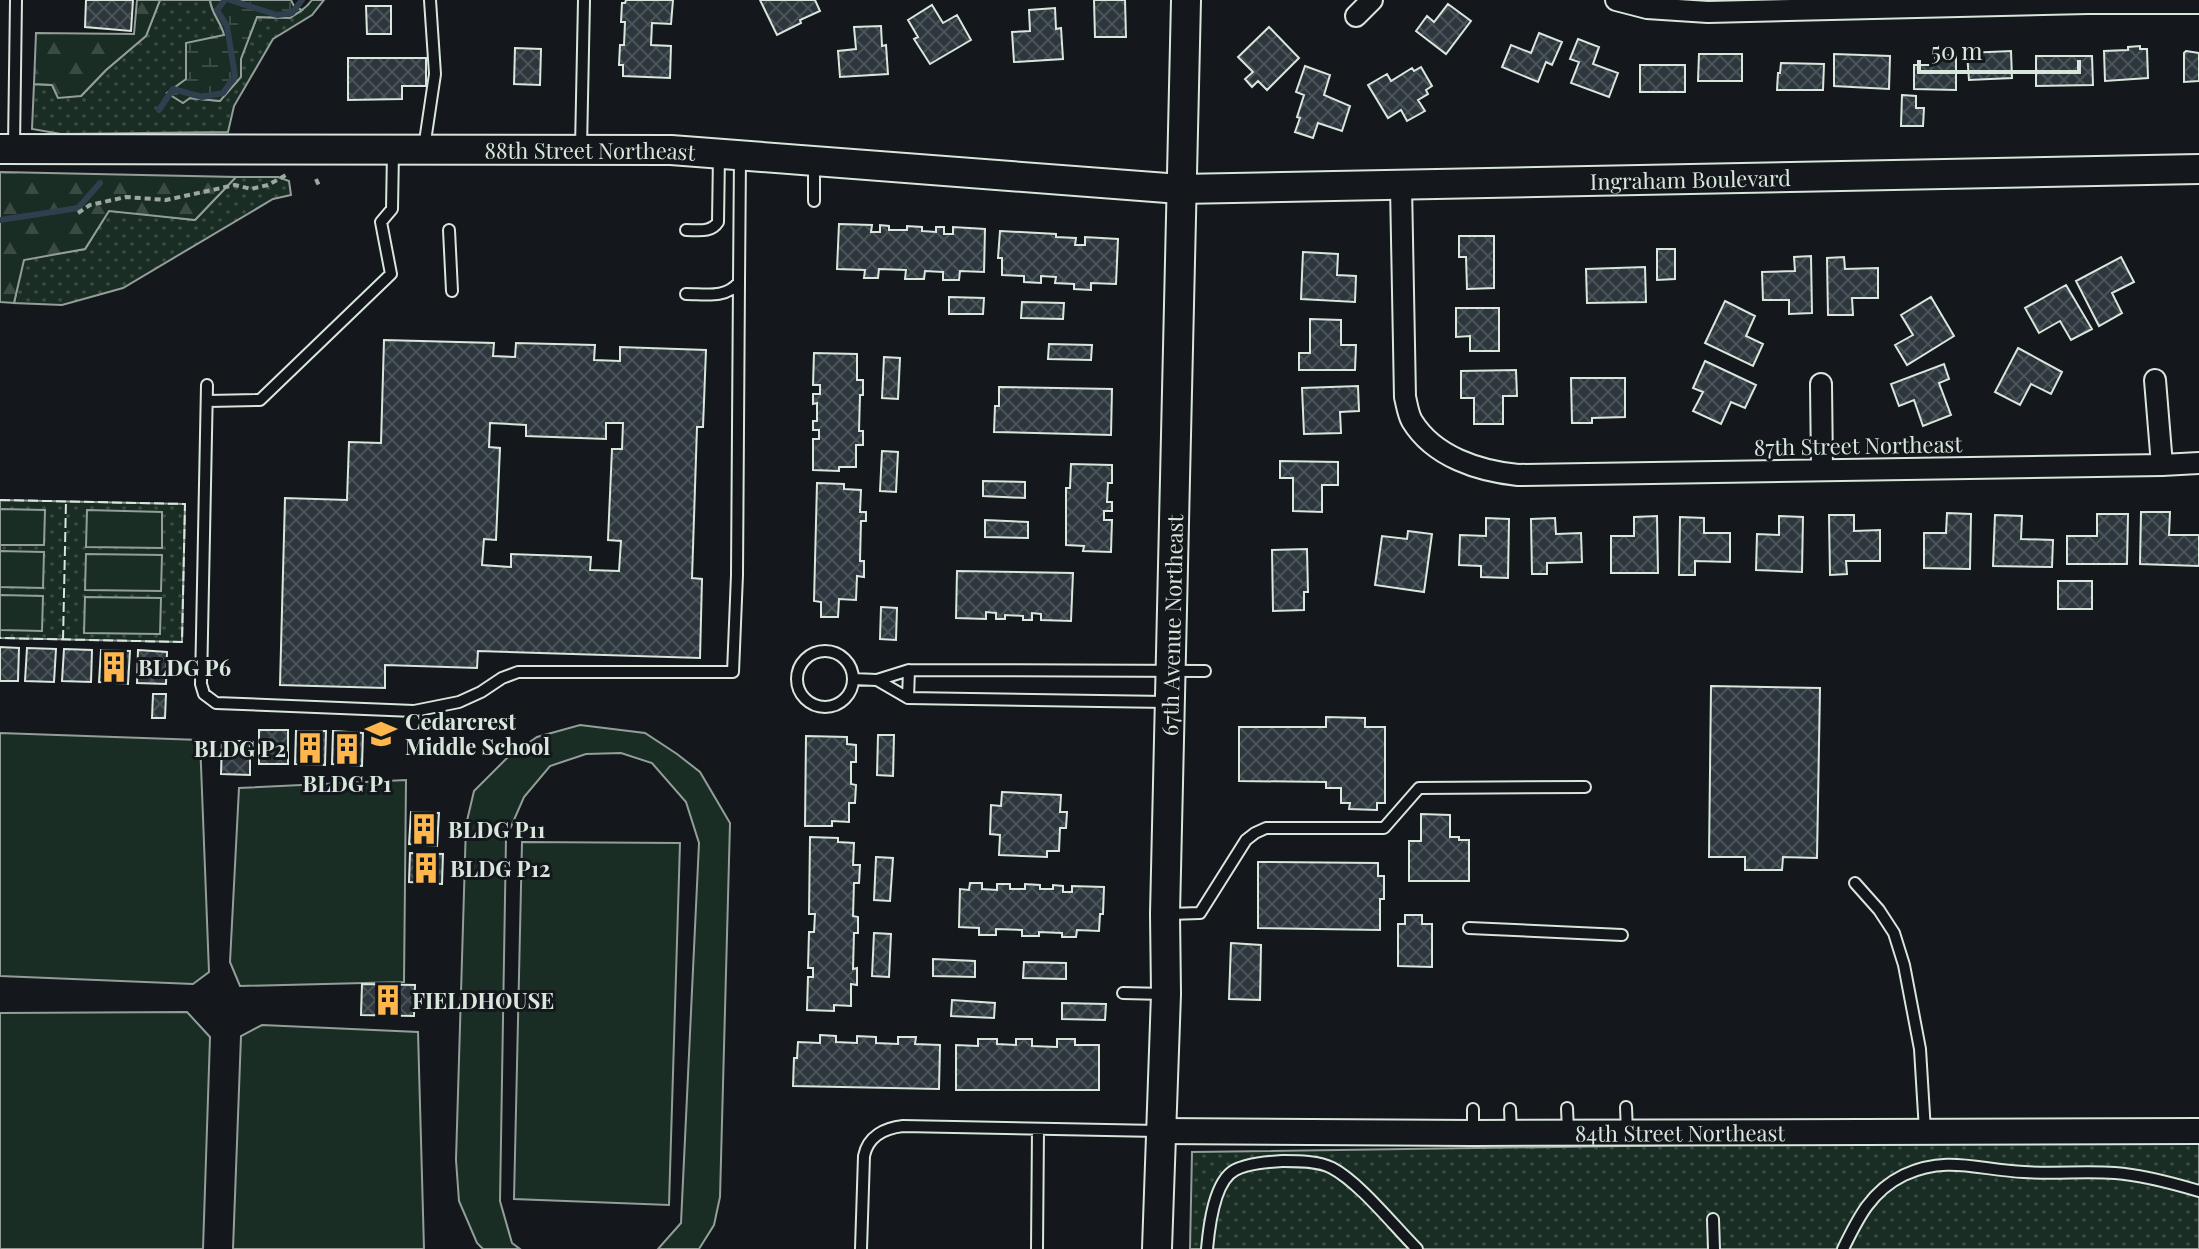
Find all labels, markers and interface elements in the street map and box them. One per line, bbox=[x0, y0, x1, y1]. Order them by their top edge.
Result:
scale bar bbox=[1919, 24, 2079, 74]
text: 50 m bbox=[1931, 34, 1983, 66]
street label: 88th Street Northeast bbox=[485, 135, 698, 167]
street label: Ingraham Boulevard bbox=[1590, 162, 1791, 196]
street label: 87th Street Northeast bbox=[1754, 428, 1964, 462]
street label: 67th Avenue Northeast bbox=[1154, 513, 1189, 736]
building icon: BLDG P6 bbox=[97, 650, 131, 684]
place label: BLDG P6 bbox=[138, 652, 231, 682]
place label: Cedarcrest Middle School bbox=[405, 706, 550, 761]
school or university icon: Cedarcrest Middle School bbox=[364, 717, 398, 751]
building icon: BLDG P2 bbox=[293, 731, 327, 765]
building icon: BLDG P1 bbox=[330, 732, 364, 766]
place label: BLDG P2 bbox=[194, 733, 286, 763]
place label: BLDG P1 bbox=[302, 768, 392, 798]
building icon: BLDG P11 bbox=[407, 812, 441, 846]
place label: BLDG P11 bbox=[448, 814, 546, 844]
building icon: BLDG P12 bbox=[409, 851, 443, 885]
place label: BLDG P12 bbox=[450, 853, 551, 883]
building icon: FIELDHOUSE bbox=[371, 983, 405, 1017]
place label: FIELDHOUSE bbox=[412, 985, 554, 1015]
street label: 84th Street Northeast bbox=[1575, 1117, 1786, 1148]

